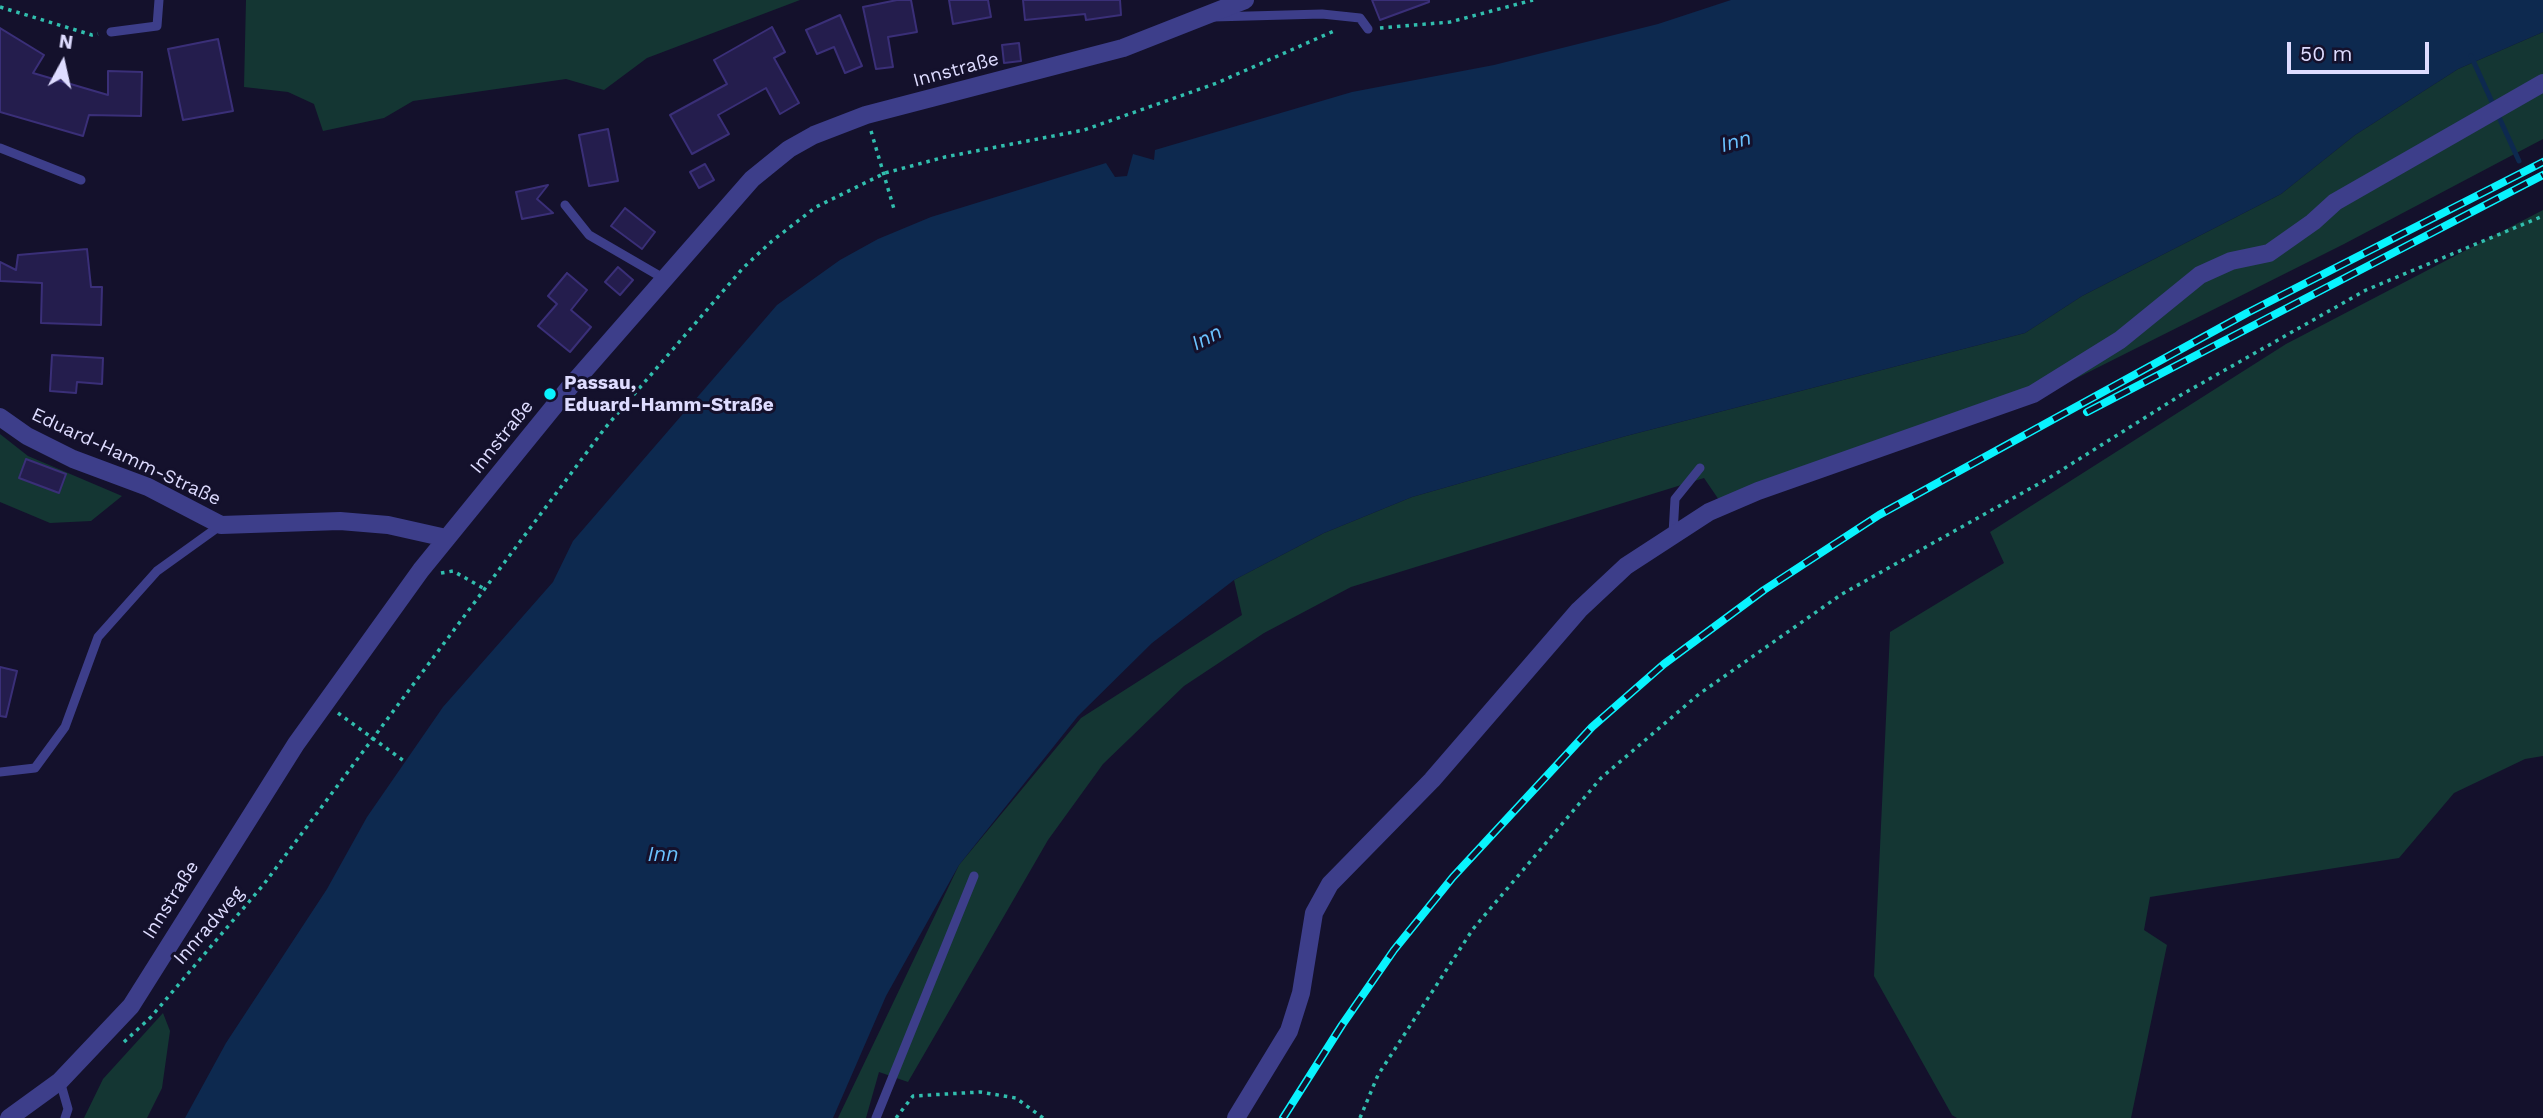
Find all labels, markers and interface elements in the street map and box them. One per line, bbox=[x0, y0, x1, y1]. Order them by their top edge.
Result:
north arrow bbox=[28, 28, 98, 98]
scale bar bbox=[2291, 28, 2433, 72]
text: N bbox=[57, 29, 75, 54]
text: 50 m bbox=[2300, 41, 2352, 66]
street label: Innstraße bbox=[911, 48, 1001, 92]
water label: Inn bbox=[1718, 126, 1754, 158]
water label: Inn bbox=[1187, 320, 1227, 356]
place label: Passau, Eduard-Hamm-Straße bbox=[564, 372, 774, 416]
marker: Passau, Eduard-Hamm-Straße bbox=[542, 386, 558, 402]
street label: Innstraße bbox=[465, 396, 539, 478]
street label: Eduard-Hamm-Straße bbox=[28, 403, 224, 511]
water label: Inn bbox=[647, 842, 679, 868]
street label: Innstraße bbox=[138, 857, 204, 943]
street label: Innradweg bbox=[169, 882, 249, 970]

